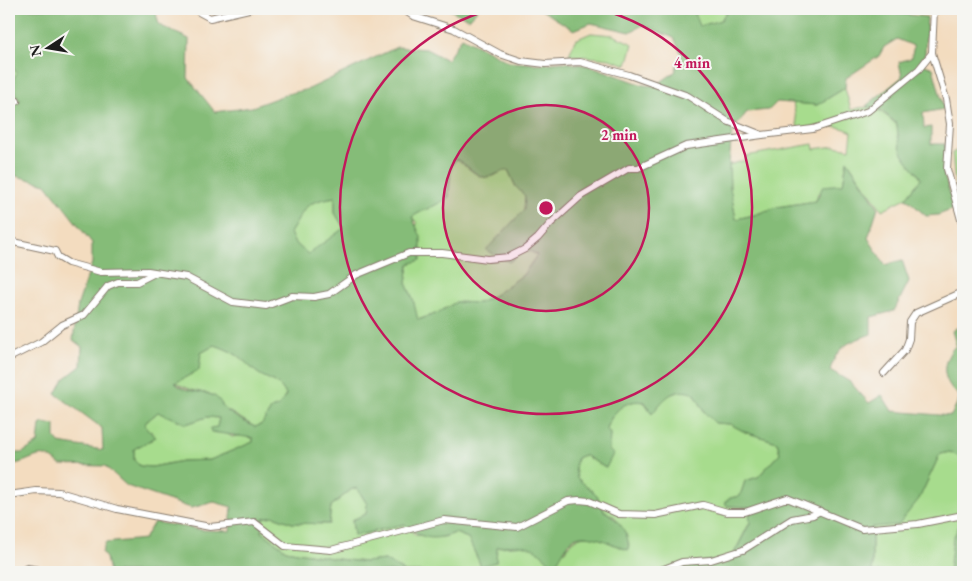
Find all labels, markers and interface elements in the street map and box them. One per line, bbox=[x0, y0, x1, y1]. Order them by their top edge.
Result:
north arrow bbox=[22, 22, 72, 72]
text: N bbox=[25, 43, 45, 58]
text: 4 min bbox=[674, 53, 711, 72]
text: 2 min bbox=[601, 125, 638, 144]
centre of rings bbox=[537, 199, 555, 217]

